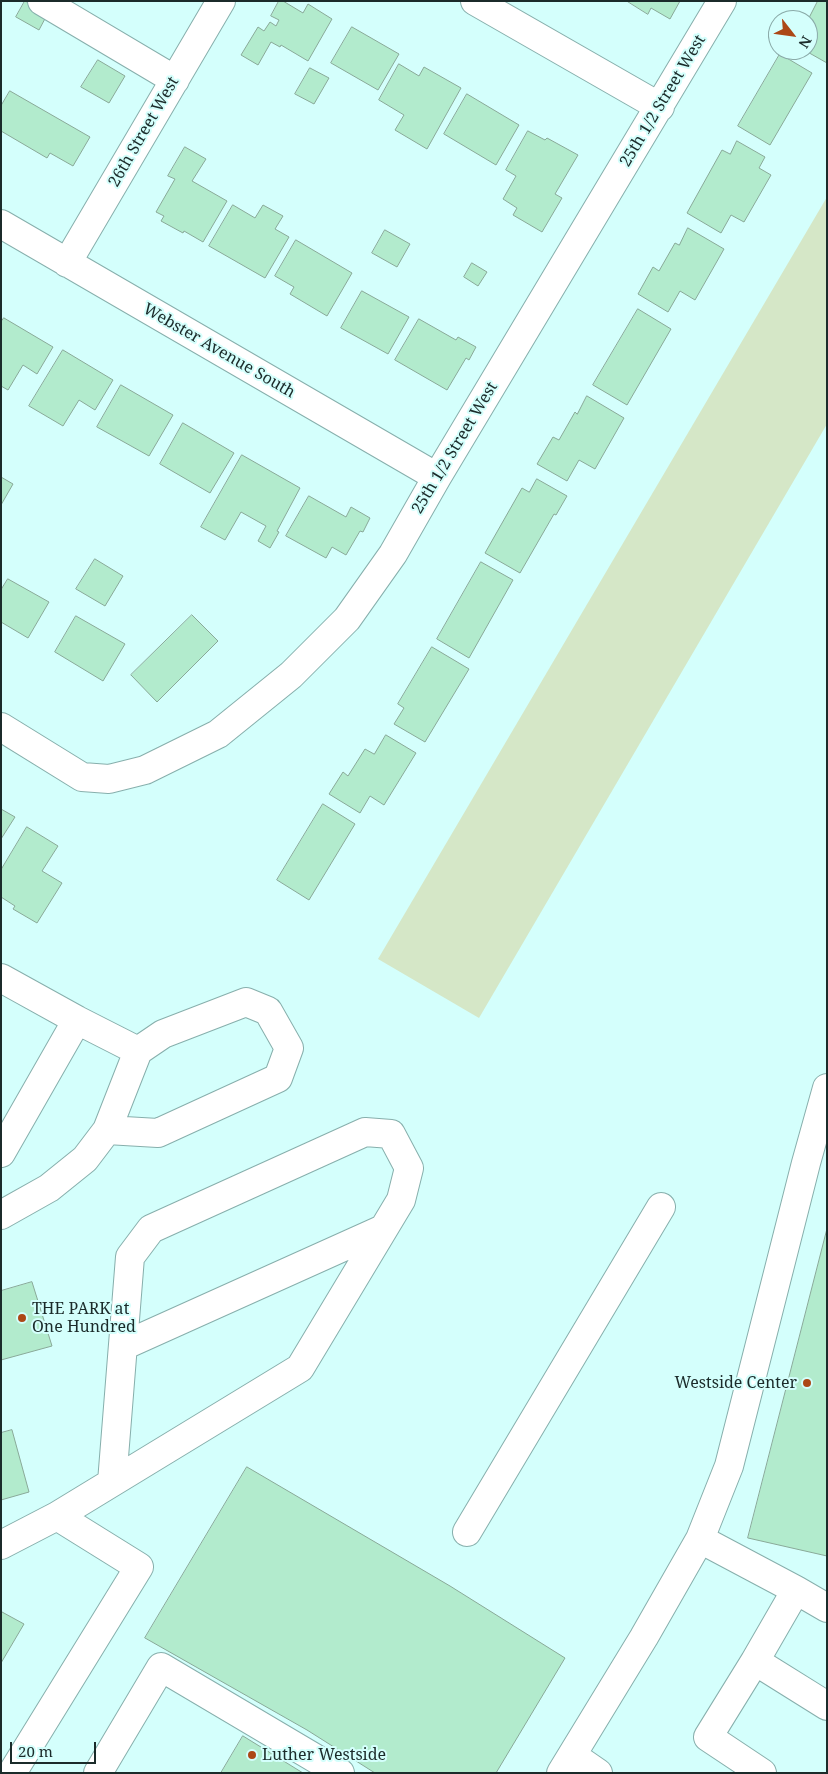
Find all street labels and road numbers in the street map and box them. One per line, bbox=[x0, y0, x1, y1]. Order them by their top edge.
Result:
street label: 25th 1/2 Street West bbox=[616, 32, 710, 170]
street label: 26th Street West bbox=[105, 74, 183, 190]
street label: Webster Avenue South bbox=[140, 300, 298, 402]
street label: 25th 1/2 Street West bbox=[408, 379, 502, 517]

